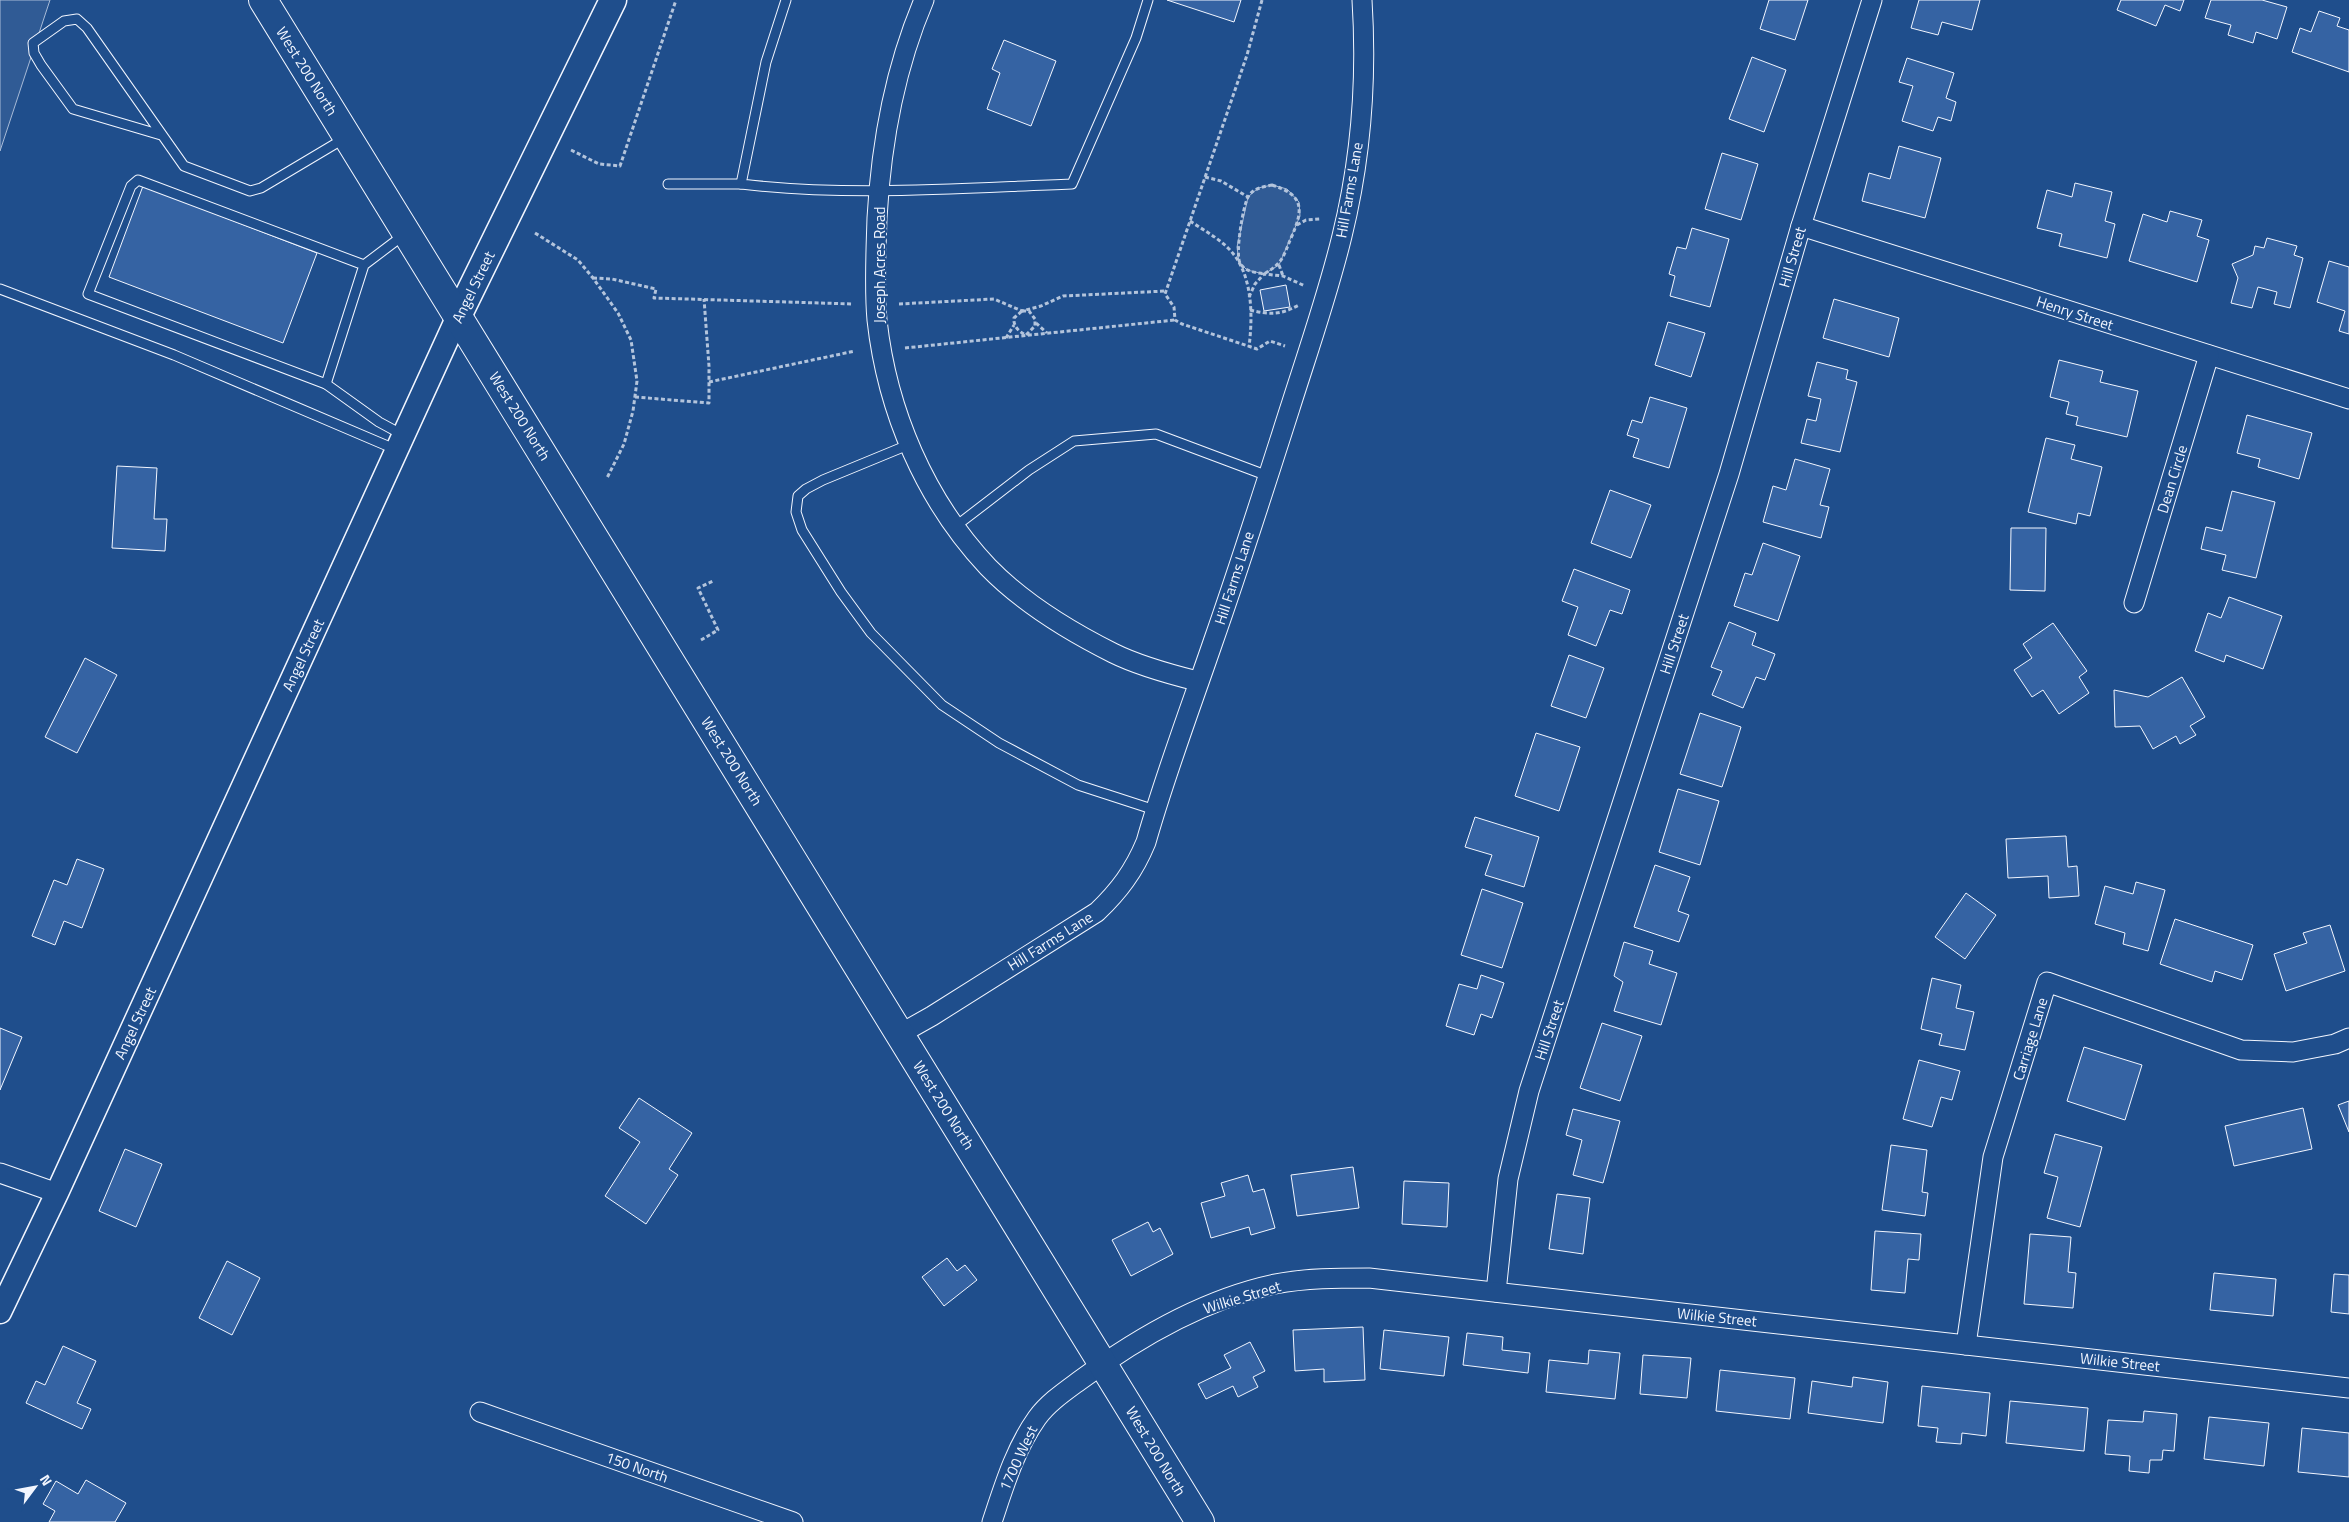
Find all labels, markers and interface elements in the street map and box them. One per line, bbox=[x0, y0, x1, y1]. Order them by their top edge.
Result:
street label: West 200 North bbox=[270, 22, 344, 120]
street label: Hill Farms Lane bbox=[1329, 140, 1369, 240]
street label: Joseph Acres Road bbox=[868, 207, 891, 323]
street label: Hill Street bbox=[1772, 223, 1812, 290]
street label: Angel Street bbox=[446, 246, 501, 327]
street label: Henry Street bbox=[2033, 290, 2117, 337]
street label: West 200 North bbox=[483, 367, 557, 465]
street label: Dean Circle bbox=[2151, 442, 2193, 516]
street label: Hill Farms Lane bbox=[1208, 528, 1260, 628]
street label: Hill Street bbox=[1653, 610, 1695, 677]
street label: Angel Street bbox=[276, 614, 330, 695]
street label: West 200 North bbox=[695, 712, 769, 810]
street label: Hill Farms Lane bbox=[1003, 906, 1097, 976]
street label: Angel Street bbox=[108, 982, 162, 1063]
street label: Carriage Lane bbox=[2006, 995, 2054, 1083]
street label: Hill Street bbox=[1528, 996, 1570, 1063]
street label: West 200 North bbox=[907, 1056, 981, 1154]
street label: Wilkie Street bbox=[1200, 1274, 1284, 1320]
street label: Wilkie Street bbox=[1676, 1301, 1759, 1333]
street label: Wilkie Street bbox=[2079, 1346, 2162, 1378]
street label: West 200 North bbox=[1120, 1402, 1192, 1500]
street label: 1700 West bbox=[993, 1421, 1043, 1494]
street label: 150 North bbox=[603, 1446, 671, 1488]
north arrow bbox=[10, 1462, 60, 1512]
text: N bbox=[35, 1470, 58, 1490]

